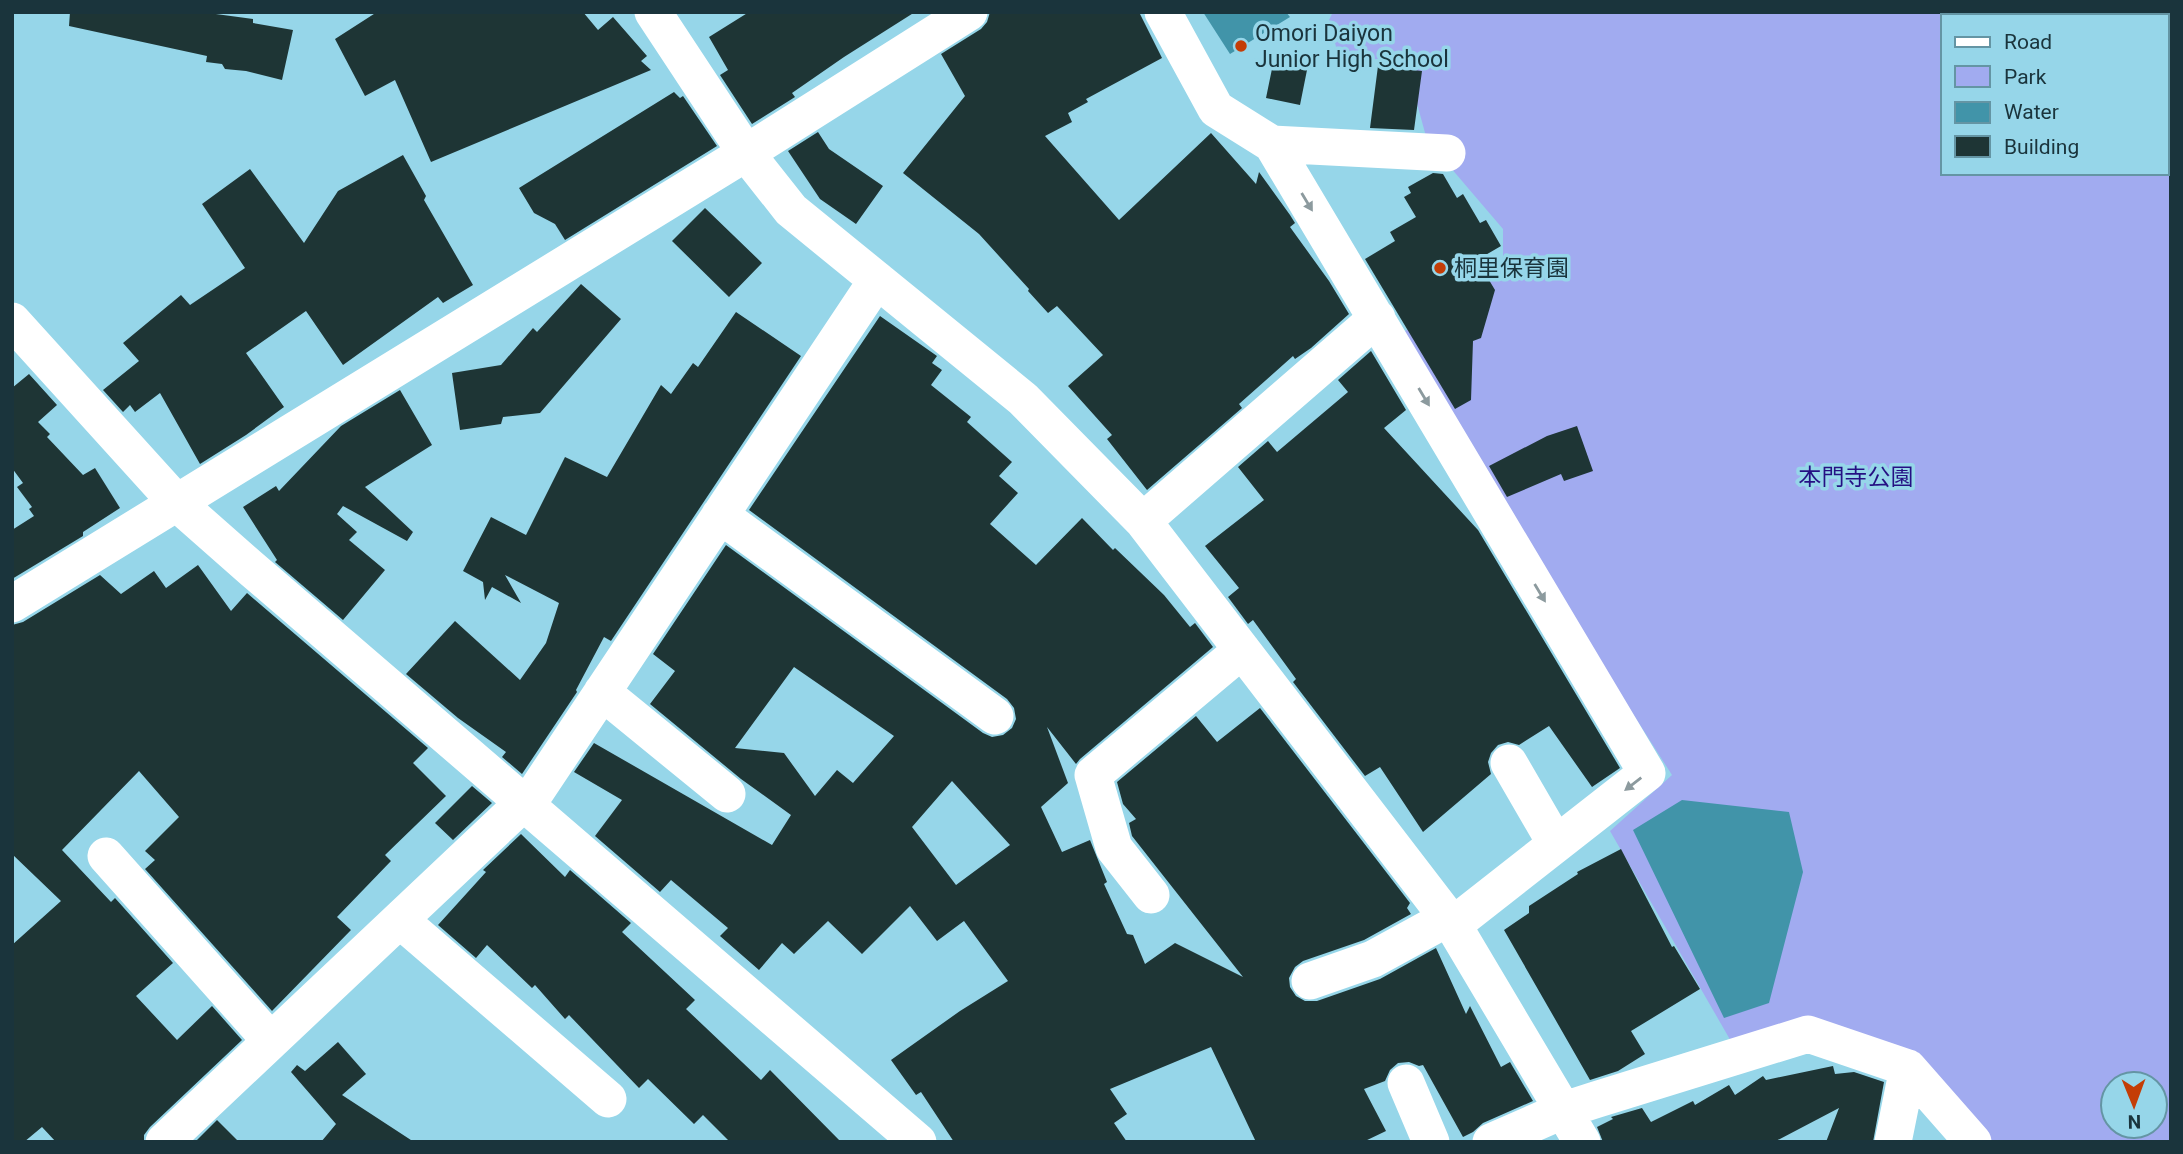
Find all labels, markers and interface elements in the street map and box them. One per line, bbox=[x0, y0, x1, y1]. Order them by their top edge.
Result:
legend bbox=[1941, 14, 2169, 175]
place label: Omori Daiyon Junior High School bbox=[1255, 20, 1449, 73]
text: Road bbox=[2004, 30, 2052, 54]
marker: Omori Daiyon Junior High School bbox=[1233, 38, 1249, 54]
text: Park bbox=[2004, 65, 2047, 89]
text: Water bbox=[2004, 100, 2059, 124]
text: Building bbox=[2004, 135, 2079, 159]
one-way arrow bbox=[1300, 192, 1313, 211]
place label: 桐里保育園 bbox=[1454, 255, 1569, 282]
marker: 桐里保育園 bbox=[1432, 260, 1448, 276]
one-way arrow bbox=[1418, 388, 1430, 407]
park label: 本門寺公園 bbox=[1799, 464, 1914, 491]
one-way arrow bbox=[1534, 583, 1546, 602]
one-way arrow bbox=[1624, 776, 1642, 790]
north arrow bbox=[2099, 1070, 2169, 1140]
text: N bbox=[2127, 1110, 2141, 1133]

